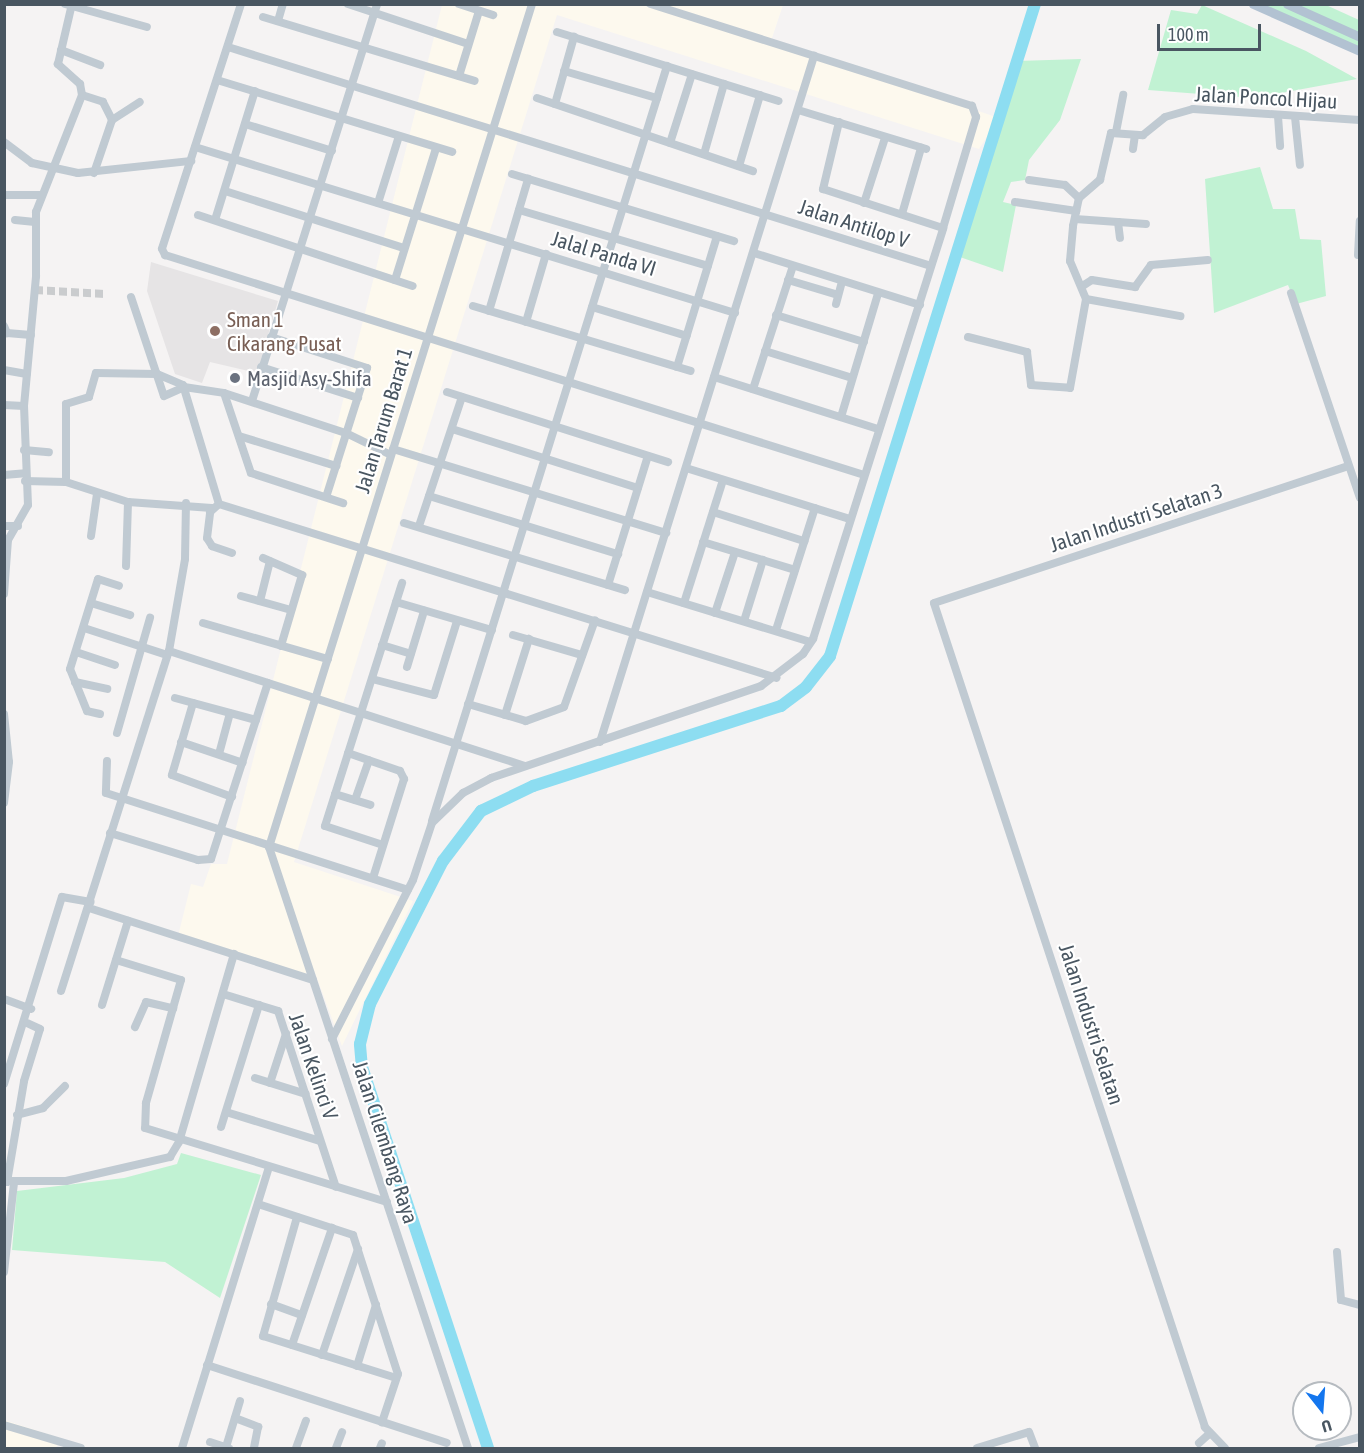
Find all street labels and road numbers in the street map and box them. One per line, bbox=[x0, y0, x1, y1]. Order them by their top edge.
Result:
street label: Jalan Poncol Hijau bbox=[1194, 81, 1338, 113]
street label: Jalan Antilop V bbox=[796, 193, 912, 253]
street label: Jalal Panda VI bbox=[549, 225, 659, 281]
street label: Jalan Tarum Barat 1 bbox=[349, 344, 417, 496]
street label: Jalan Industri Selatan 3 bbox=[1046, 477, 1226, 557]
street label: Jalan Industri Selatan bbox=[1054, 940, 1130, 1108]
street label: Jalan Kelinci V bbox=[284, 1010, 344, 1122]
street label: Jalan Cilembang Raya bbox=[348, 1058, 424, 1226]

